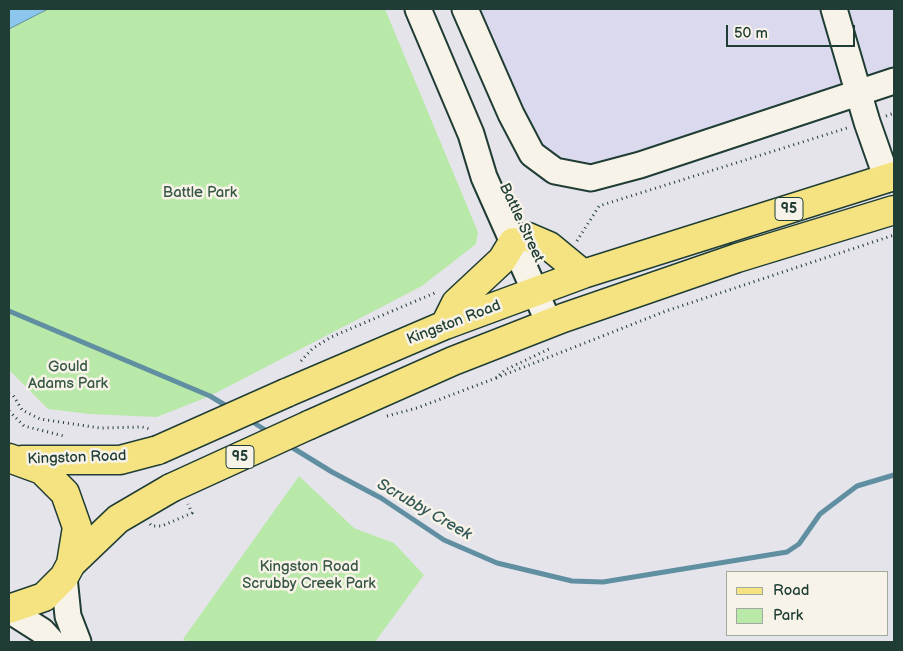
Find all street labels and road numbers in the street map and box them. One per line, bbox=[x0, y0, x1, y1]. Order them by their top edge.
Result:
street label: Battle Street bbox=[495, 181, 547, 265]
road number: 95 bbox=[775, 198, 803, 220]
street label: Kingston Road bbox=[404, 297, 504, 349]
road number: 95 bbox=[226, 446, 254, 468]
street label: Kingston Road bbox=[27, 447, 127, 469]

